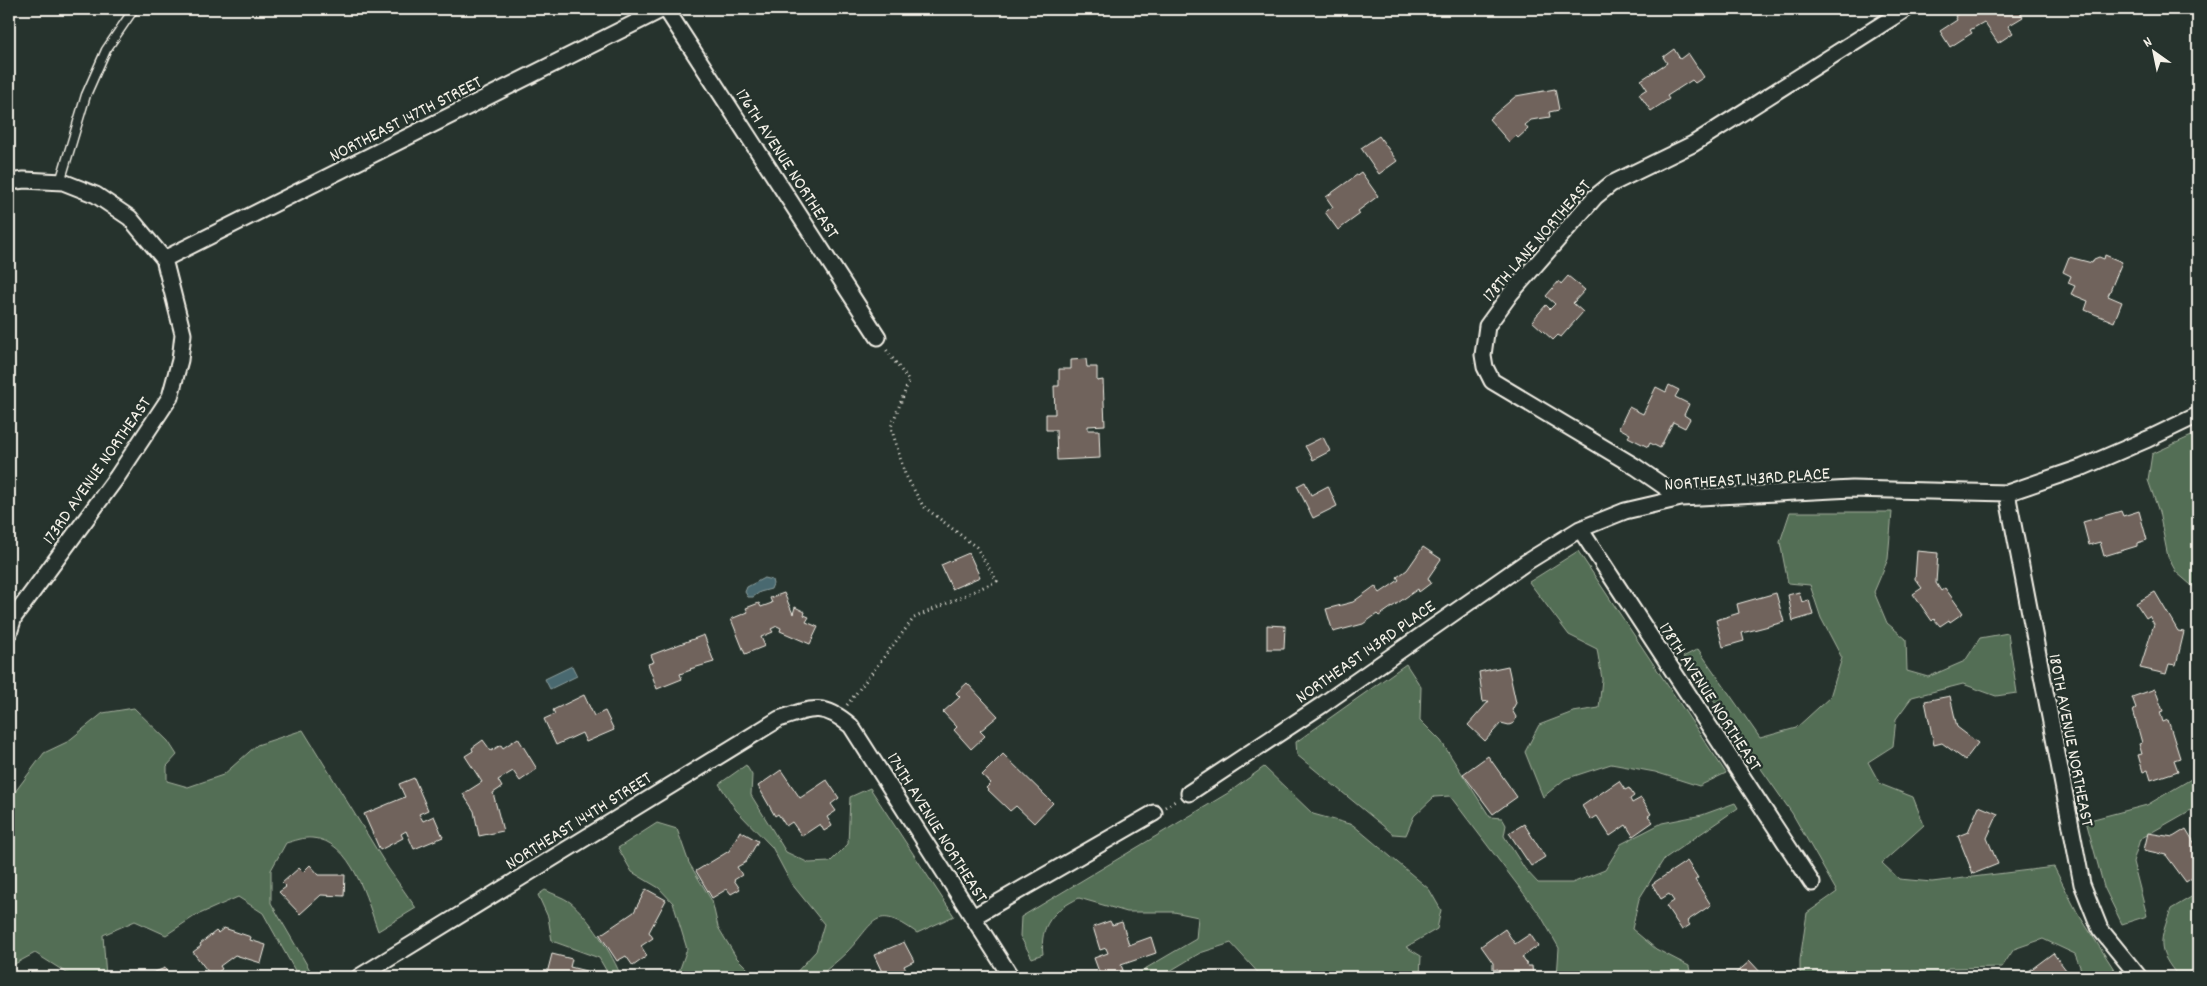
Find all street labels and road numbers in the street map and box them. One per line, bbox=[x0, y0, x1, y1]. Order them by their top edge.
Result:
street label: NORTHEAST 147TH STREET bbox=[326, 71, 487, 169]
street label: 176TH AVENUE NORTHEAST bbox=[728, 84, 844, 244]
street label: 178TH LANE NORTHEAST bbox=[1478, 175, 1598, 308]
street label: 173RD AVENUE NORTHEAST bbox=[38, 393, 158, 550]
street label: NORTHEAST 143RD PLACE bbox=[1664, 462, 1831, 499]
street label: NORTHEAST 143RD PLACE bbox=[1291, 595, 1441, 711]
street label: 178TH AVENUE NORTHEAST bbox=[1651, 618, 1766, 777]
street label: 180TH AVENUE NORTHEAST bbox=[2041, 652, 2099, 829]
street label: 174TH AVENUE NORTHEAST bbox=[879, 748, 992, 908]
street label: NORTHEAST 144TH STREET bbox=[501, 767, 657, 877]

